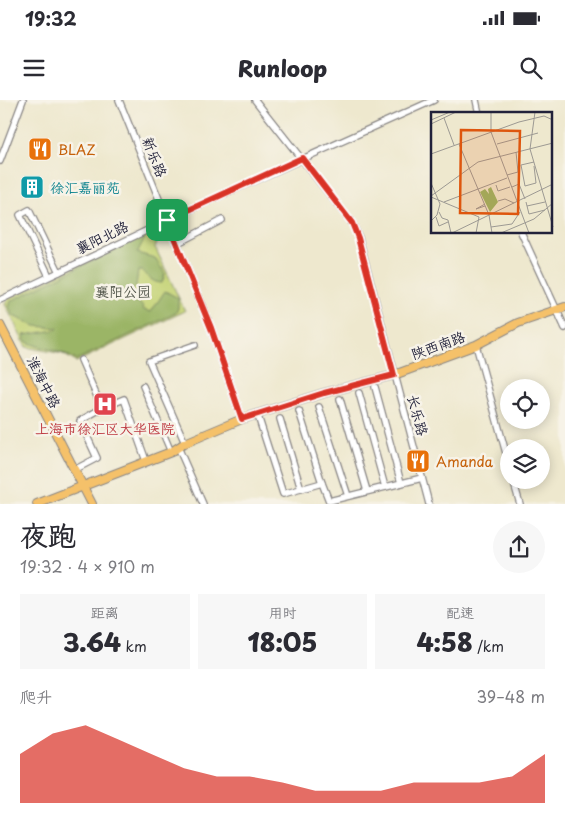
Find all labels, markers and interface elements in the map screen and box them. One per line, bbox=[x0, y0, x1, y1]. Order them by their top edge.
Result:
text: 19:32 bbox=[25, 4, 76, 32]
text: Runloop bbox=[238, 51, 327, 84]
icon: menu bbox=[20, 54, 48, 82]
icon: search bbox=[517, 54, 545, 82]
inset map bbox=[431, 112, 552, 234]
street label: 新乐路 bbox=[137, 134, 173, 180]
restaurant icon: BLAZ bbox=[27, 136, 53, 162]
place label: BLAZ bbox=[58, 139, 96, 160]
building icon: 徐汇嘉丽苑 bbox=[19, 174, 45, 200]
place label: 徐汇嘉丽苑 bbox=[50, 177, 120, 198]
pin bbox=[146, 199, 188, 241]
icon: arrive bbox=[153, 206, 181, 234]
street label: 襄阳北路 bbox=[72, 215, 132, 259]
park label: 襄阳公园 bbox=[95, 281, 151, 302]
street label: 陕西南路 bbox=[408, 326, 468, 364]
street label: 淮海中路 bbox=[22, 352, 66, 412]
map controls bbox=[500, 379, 550, 489]
button: locate bbox=[500, 379, 550, 429]
hospital icon: 上海市徐汇区大华医院 bbox=[92, 391, 118, 417]
street label: 长乐路 bbox=[402, 392, 434, 438]
place label: 上海市徐汇区大华医院 bbox=[35, 418, 175, 439]
button: layers bbox=[500, 439, 550, 489]
restaurant icon: Amanda bbox=[405, 448, 431, 474]
place label: Amanda bbox=[436, 451, 494, 472]
text: 夜跑 bbox=[20, 513, 76, 556]
button: share bbox=[493, 521, 545, 573]
text: 19:32 · 4 × 910 m bbox=[20, 554, 155, 578]
text: 距离 bbox=[91, 602, 119, 623]
text: 用时 bbox=[268, 602, 296, 623]
text: 配速 bbox=[446, 602, 474, 623]
text: 3.64 bbox=[63, 623, 121, 661]
text: 18:05 bbox=[248, 623, 317, 661]
text: 4:58 bbox=[416, 623, 473, 661]
text: km bbox=[121, 636, 147, 657]
text: /km bbox=[473, 636, 504, 657]
text: 爬升 bbox=[20, 684, 52, 708]
text: 39–48 m bbox=[477, 684, 545, 708]

